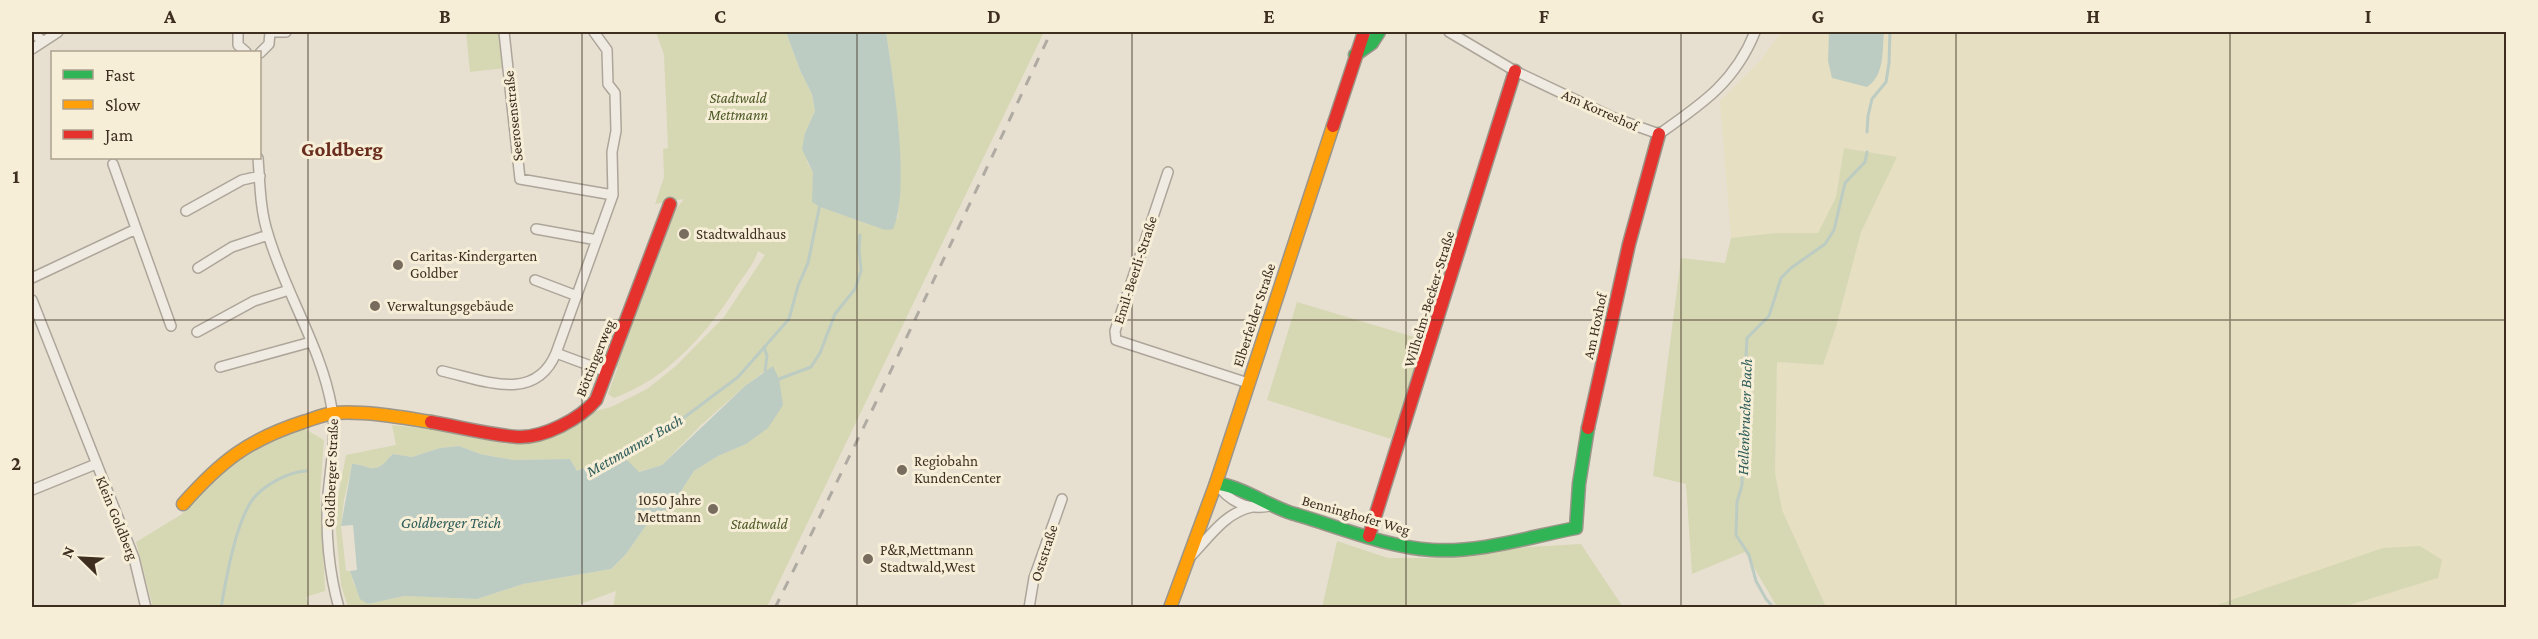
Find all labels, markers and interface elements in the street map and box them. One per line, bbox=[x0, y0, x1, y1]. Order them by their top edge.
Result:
text: A bbox=[163, 5, 177, 27]
text: B bbox=[439, 5, 451, 27]
text: C bbox=[714, 5, 726, 27]
text: D bbox=[987, 5, 1001, 27]
text: E bbox=[1263, 5, 1275, 27]
text: F bbox=[1539, 5, 1550, 27]
text: G bbox=[1812, 5, 1825, 27]
text: H bbox=[2086, 5, 2100, 27]
text: I bbox=[2365, 5, 2372, 27]
legend bbox=[51, 51, 261, 159]
text: Fast bbox=[105, 65, 136, 85]
street label: Seerosenstraße bbox=[500, 70, 526, 162]
street label: Am Korreshof bbox=[1559, 86, 1642, 135]
park label: Stadtwald Mettmann bbox=[707, 90, 769, 123]
text: Slow bbox=[105, 95, 141, 115]
text: Jam bbox=[103, 125, 134, 145]
district label: Goldberg bbox=[301, 137, 383, 161]
text: 1 bbox=[12, 165, 20, 187]
street label: Emil-Beerli-Straße bbox=[1110, 214, 1160, 326]
place label: Stadtwaldhaus bbox=[696, 226, 786, 242]
marker: Stadtwaldhaus bbox=[677, 227, 691, 241]
street label: Wilhelm-Becker-Straße bbox=[1401, 228, 1458, 369]
place label: Caritas-Kindergarten Goldber bbox=[410, 248, 537, 281]
marker: Caritas-Kindergarten Goldber bbox=[391, 258, 405, 272]
street label: Elberfelder Straße bbox=[1230, 261, 1278, 369]
street label: Am Hoxhof bbox=[1580, 290, 1610, 361]
place label: Verwaltungsgebäude bbox=[387, 298, 514, 315]
marker: Verwaltungsgebäude bbox=[368, 299, 382, 313]
street label: Böttingerweg bbox=[572, 317, 619, 399]
water label: Hellenbrucher Bach bbox=[1734, 358, 1755, 476]
water label: Mettmanner Bach bbox=[582, 411, 686, 480]
street label: Goldberger Straße bbox=[321, 418, 342, 528]
text: 2 bbox=[11, 452, 21, 474]
place label: Regiobahn KundenCenter bbox=[914, 453, 1002, 486]
marker: Regiobahn KundenCenter bbox=[895, 463, 909, 477]
street label: Klein Goldberg bbox=[92, 474, 141, 563]
place label: 1050 Jahre Mettmann bbox=[637, 492, 701, 525]
street label: Benninghofer Weg bbox=[1300, 492, 1412, 539]
marker: 1050 Jahre Mettmann bbox=[706, 502, 720, 516]
water label: Goldberger Teich bbox=[401, 514, 501, 532]
park label: Stadtwald bbox=[730, 516, 789, 532]
street label: Oststraße bbox=[1027, 522, 1061, 583]
north arrow bbox=[51, 528, 111, 588]
place label: P&R,Mettmann Stadtwald,West bbox=[880, 542, 976, 575]
text: N bbox=[58, 544, 78, 561]
marker: P&R,Mettmann Stadtwald,West bbox=[861, 552, 875, 566]

